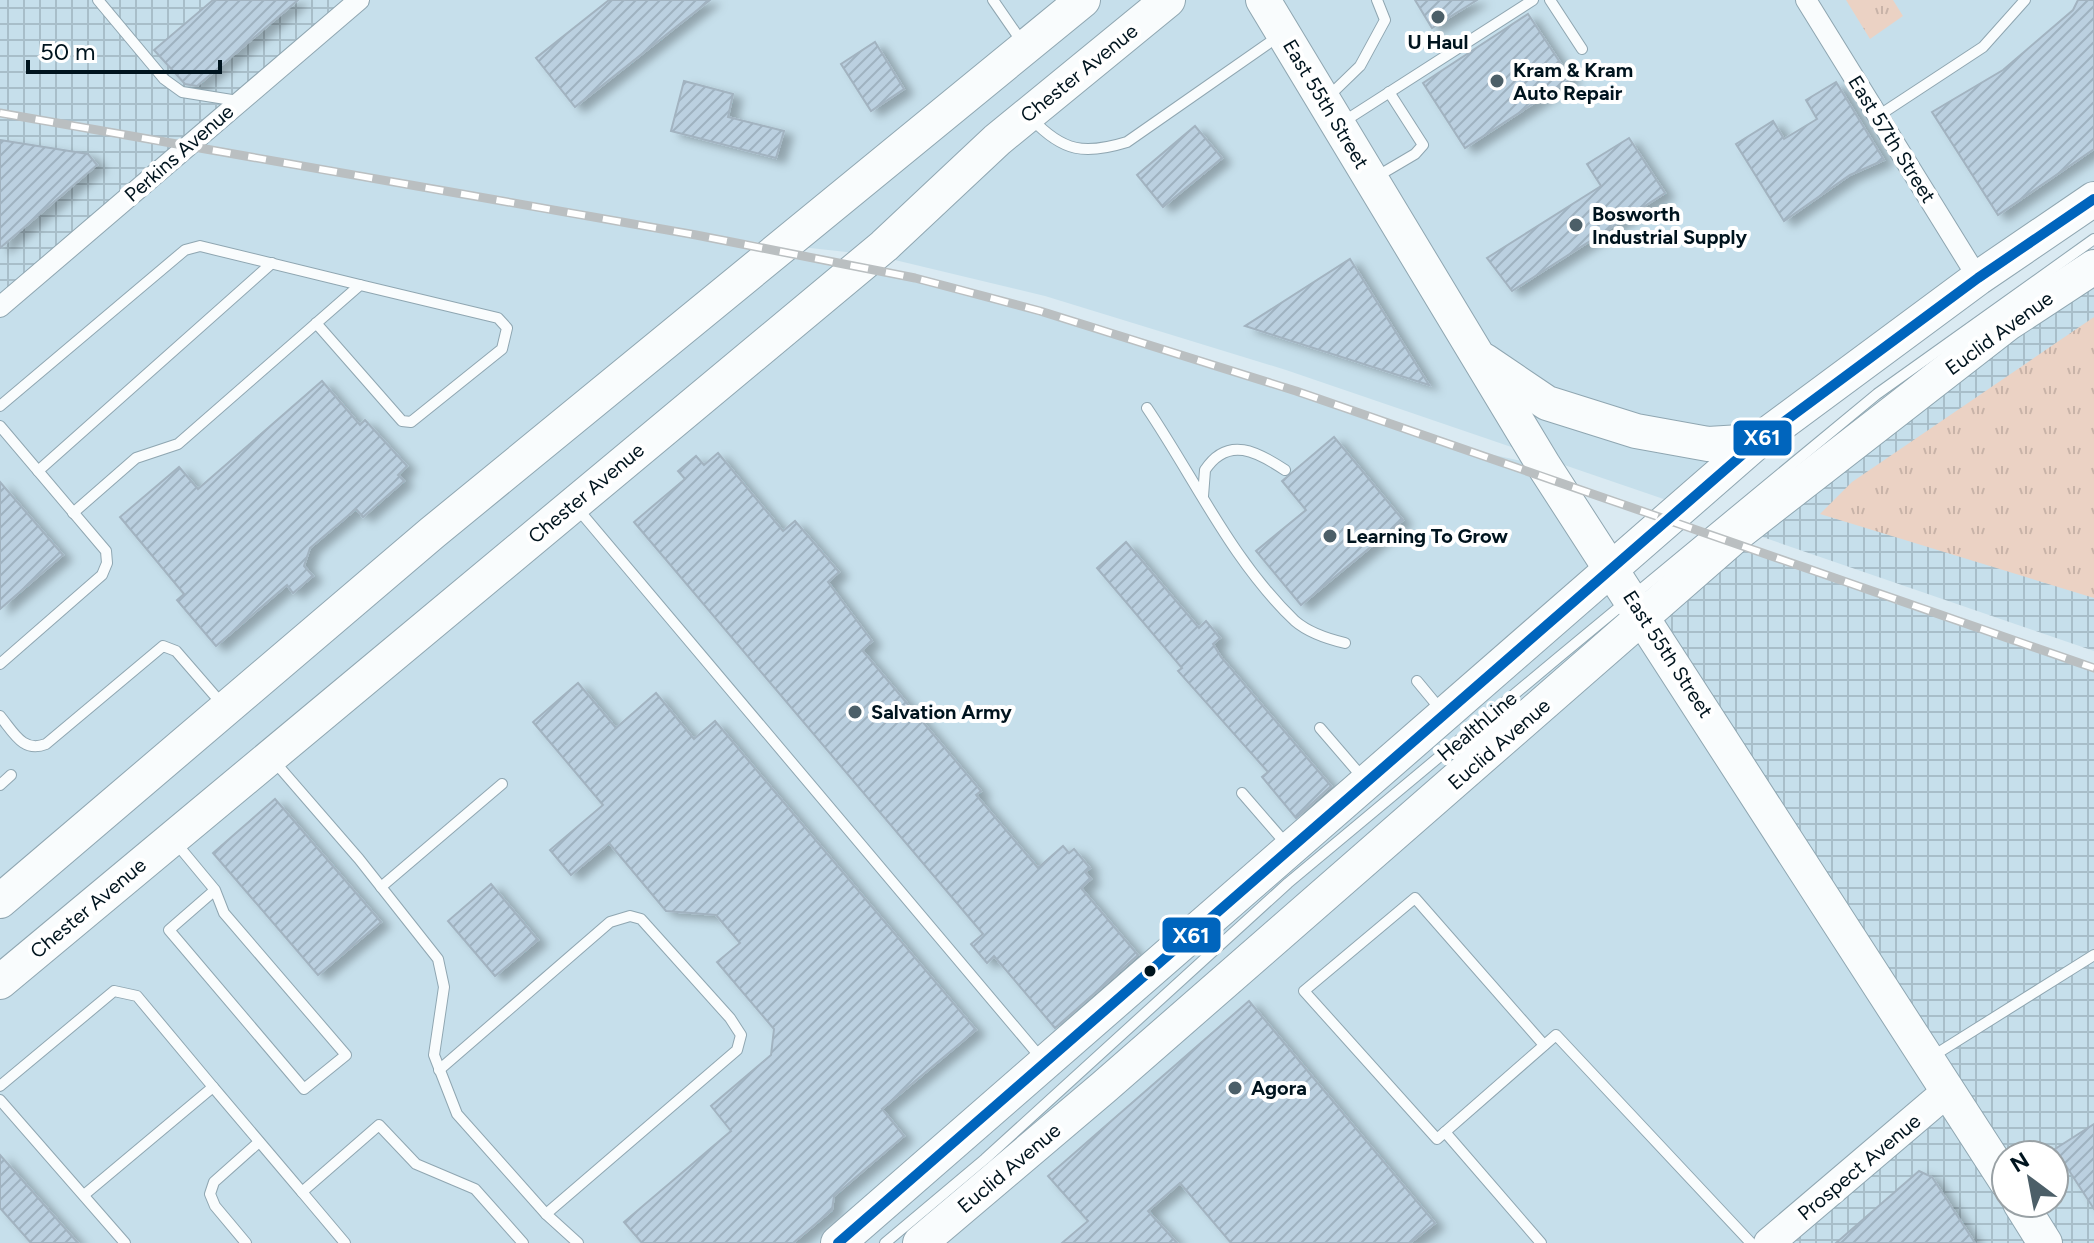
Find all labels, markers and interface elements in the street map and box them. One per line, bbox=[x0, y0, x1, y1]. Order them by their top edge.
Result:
marker: U Haul bbox=[1429, 8, 1447, 26]
street label: Chester Avenue bbox=[1016, 18, 1142, 128]
scale bar bbox=[28, 24, 220, 74]
place label: U Haul bbox=[1408, 30, 1468, 54]
street label: East 55th Street bbox=[1278, 35, 1374, 173]
text: 50 m bbox=[40, 37, 96, 66]
place label: Kram & Kram Auto Repair bbox=[1513, 58, 1633, 105]
street label: East 57th Street bbox=[1843, 71, 1941, 207]
marker: Kram & Kram Auto Repair bbox=[1488, 72, 1506, 90]
street label: Perkins Avenue bbox=[120, 99, 238, 207]
place label: Bosworth Industrial Supply bbox=[1592, 202, 1747, 249]
marker: Bosworth Industrial Supply bbox=[1567, 216, 1585, 234]
street label: Euclid Avenue bbox=[1941, 286, 2058, 380]
line badge: X61 bbox=[1732, 419, 1793, 457]
text: X61 bbox=[1744, 424, 1780, 451]
street label: Chester Avenue bbox=[523, 438, 649, 548]
place label: Learning To Grow bbox=[1346, 524, 1508, 548]
marker: Learning To Grow bbox=[1321, 527, 1339, 545]
street label: East 55th Street bbox=[1618, 586, 1718, 722]
street label: HealthLine bbox=[1432, 686, 1522, 766]
street label: Euclid Avenue bbox=[1443, 693, 1555, 795]
place label: Salvation Army bbox=[871, 700, 1012, 724]
marker: Salvation Army bbox=[846, 703, 864, 721]
street label: Chester Avenue bbox=[25, 853, 151, 963]
line badge: X61 bbox=[1161, 916, 1222, 954]
text: X61 bbox=[1173, 922, 1209, 949]
unlabelled marker bbox=[1142, 963, 1158, 979]
place label: Agora bbox=[1251, 1076, 1307, 1100]
marker: Agora bbox=[1226, 1079, 1244, 1097]
street label: Prospect Avenue bbox=[1793, 1109, 1925, 1225]
street label: Euclid Avenue bbox=[953, 1118, 1065, 1218]
north arrow bbox=[1990, 1139, 2070, 1219]
text: N bbox=[2005, 1147, 2034, 1178]

